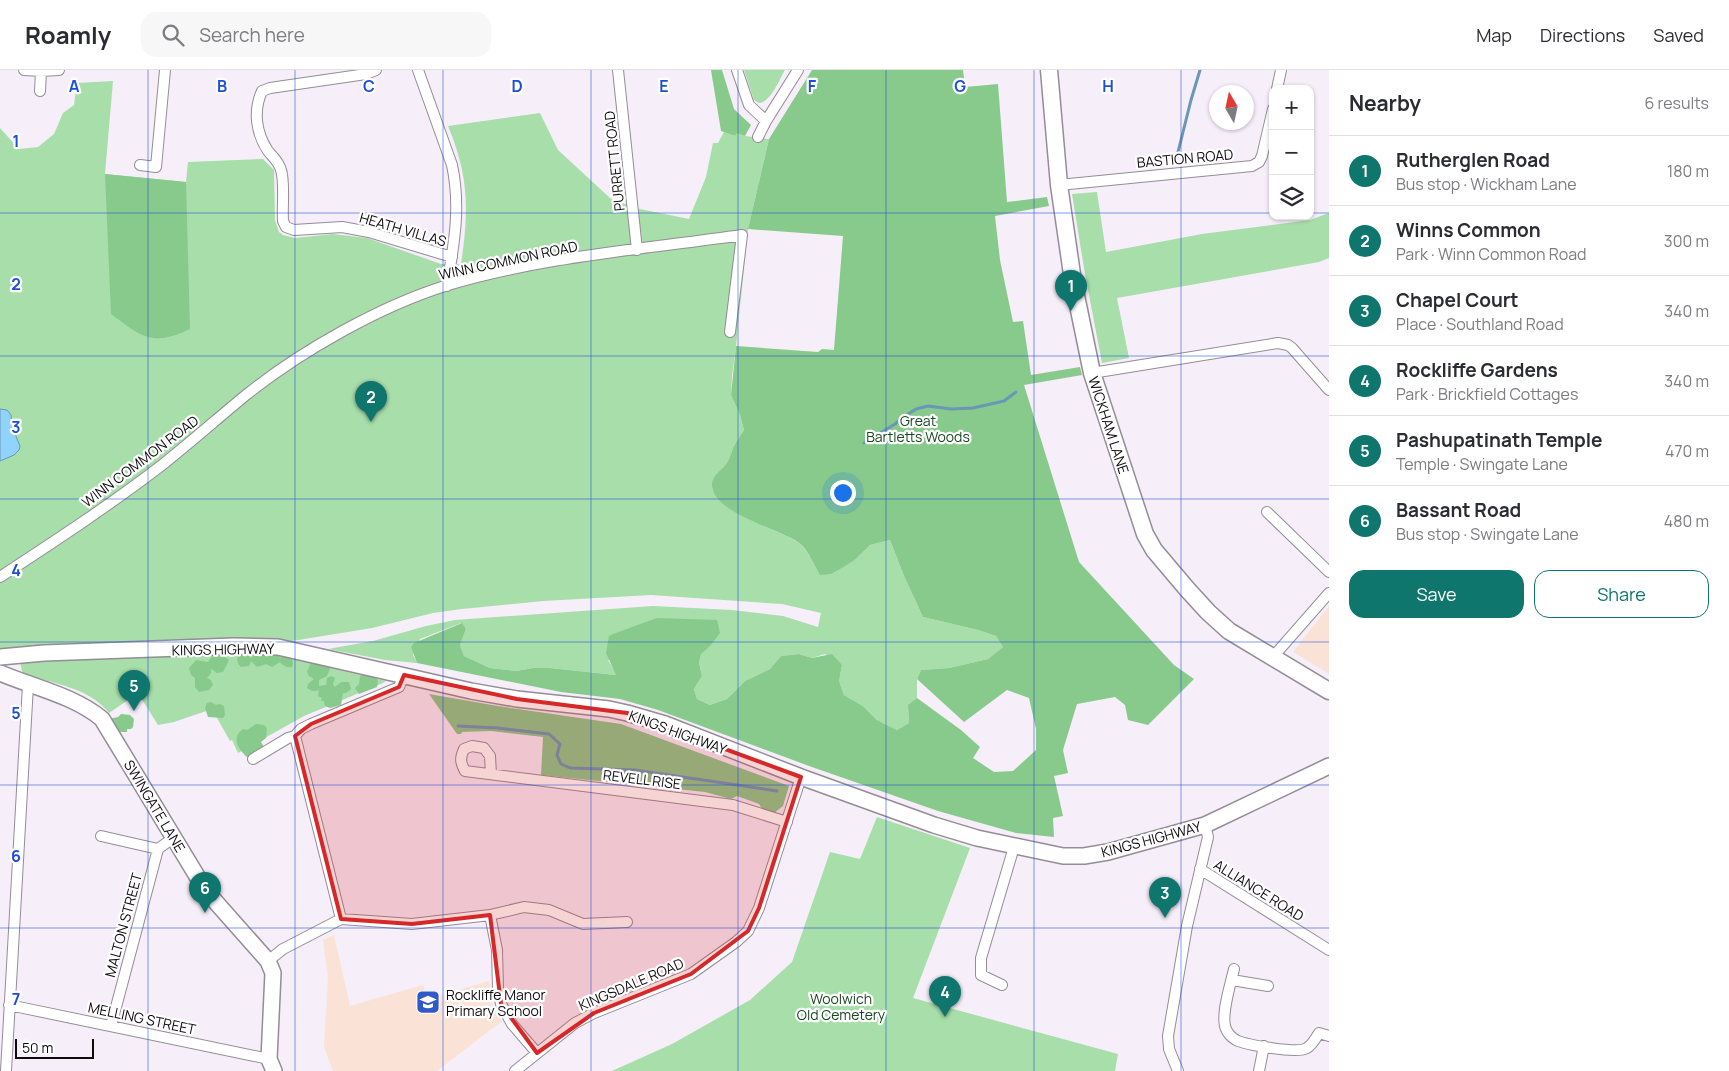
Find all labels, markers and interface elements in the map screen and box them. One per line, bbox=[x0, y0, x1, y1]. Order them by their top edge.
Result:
search box bbox=[141, 12, 491, 57]
text: Roamly bbox=[25, 18, 111, 51]
icon: search bbox=[159, 21, 187, 49]
text: Search here bbox=[199, 22, 305, 48]
text: Map bbox=[1476, 23, 1512, 47]
text: Directions bbox=[1540, 23, 1625, 47]
text: Saved bbox=[1653, 23, 1704, 47]
text: A bbox=[69, 75, 80, 97]
text: B bbox=[217, 75, 227, 97]
text: C bbox=[363, 75, 375, 97]
text: D bbox=[511, 75, 523, 97]
text: E bbox=[659, 75, 669, 97]
text: F bbox=[808, 75, 817, 97]
text: G bbox=[954, 75, 966, 97]
text: H bbox=[1102, 75, 1114, 97]
north arrow bbox=[1209, 85, 1254, 130]
map controls bbox=[1269, 85, 1314, 220]
button: + bbox=[1269, 85, 1314, 130]
text: Nearby bbox=[1349, 89, 1421, 117]
text: 6 results bbox=[1644, 92, 1709, 114]
street label: PURRETT ROAD bbox=[599, 110, 629, 212]
text: 1 bbox=[12, 130, 20, 152]
button: − bbox=[1269, 130, 1314, 175]
street label: BASTION ROAD bbox=[1136, 144, 1234, 172]
text: Rutherglen Road bbox=[1396, 147, 1550, 173]
text: 1 bbox=[1361, 160, 1369, 182]
text: 180 m bbox=[1667, 160, 1709, 182]
text: Bus stop · Wickham Lane bbox=[1396, 173, 1577, 195]
button: layers bbox=[1269, 175, 1314, 220]
street label: HEATH VILLAS bbox=[357, 208, 449, 251]
text: Winns Common bbox=[1396, 217, 1541, 243]
text: 2 bbox=[1360, 230, 1370, 252]
text: 300 m bbox=[1664, 230, 1709, 252]
street label: WINN COMMON ROAD bbox=[437, 236, 579, 284]
text: Park · Winn Common Road bbox=[1396, 243, 1587, 265]
pin: 1 bbox=[1055, 270, 1087, 311]
text: 2 bbox=[11, 273, 21, 295]
text: Chapel Court bbox=[1396, 287, 1519, 313]
text: 3 bbox=[1360, 300, 1370, 322]
text: 340 m bbox=[1664, 300, 1709, 322]
text: Place · Southland Road bbox=[1396, 313, 1564, 335]
text: Rockliffe Gardens bbox=[1396, 357, 1558, 383]
text: 4 bbox=[1360, 370, 1370, 392]
text: 340 m bbox=[1664, 370, 1709, 392]
street label: WICKHAM LANE bbox=[1084, 374, 1134, 476]
pin: 2 bbox=[355, 381, 387, 422]
text: Park · Brickfield Cottages bbox=[1396, 383, 1578, 405]
street label: WINN COMMON ROAD bbox=[78, 411, 202, 511]
park label: Great Bartletts Woods bbox=[866, 411, 970, 446]
text: 3 bbox=[11, 416, 21, 438]
text: Pashupatinath Temple bbox=[1396, 427, 1603, 453]
text: 5 bbox=[1360, 440, 1370, 462]
text: 470 m bbox=[1665, 440, 1709, 462]
text: Temple · Swingate Lane bbox=[1396, 453, 1568, 475]
your location bbox=[830, 480, 856, 506]
text: Bassant Road bbox=[1396, 497, 1521, 523]
text: 6 bbox=[1360, 510, 1370, 532]
text: 480 m bbox=[1664, 510, 1709, 532]
text: Bus stop · Swingate Lane bbox=[1396, 523, 1579, 545]
text: 4 bbox=[11, 559, 21, 581]
button: Save bbox=[1349, 570, 1524, 618]
button: Share bbox=[1534, 570, 1709, 618]
street label: KINGS HIGHWAY bbox=[171, 639, 275, 659]
pin: 5 bbox=[118, 670, 150, 711]
text: 5 bbox=[11, 702, 21, 724]
street label: KINGS HIGHWAY bbox=[626, 706, 730, 759]
street label: SWINGATE LANE bbox=[120, 756, 190, 856]
street label: REVELL RISE bbox=[602, 765, 682, 793]
street label: KINGS HIGHWAY bbox=[1099, 816, 1203, 861]
text: 6 bbox=[11, 845, 21, 867]
street label: ALLIANCE ROAD bbox=[1210, 855, 1308, 925]
street label: MALTON STREET bbox=[100, 870, 146, 979]
pin: 6 bbox=[189, 872, 221, 913]
pin: 3 bbox=[1149, 877, 1181, 918]
street label: KINGSDALE ROAD bbox=[575, 953, 687, 1015]
pin: 4 bbox=[929, 976, 961, 1017]
place label: Rockliffe Manor Primary School bbox=[446, 985, 545, 1020]
text: 7 bbox=[12, 988, 20, 1010]
school or university icon: Rockliffe Manor Primary School bbox=[415, 989, 441, 1015]
park label: Woolwich Old Cemetery bbox=[797, 989, 886, 1024]
street label: MELLING STREET bbox=[86, 997, 198, 1039]
scale bar bbox=[15, 1036, 94, 1059]
text: 50 m bbox=[22, 1038, 53, 1057]

